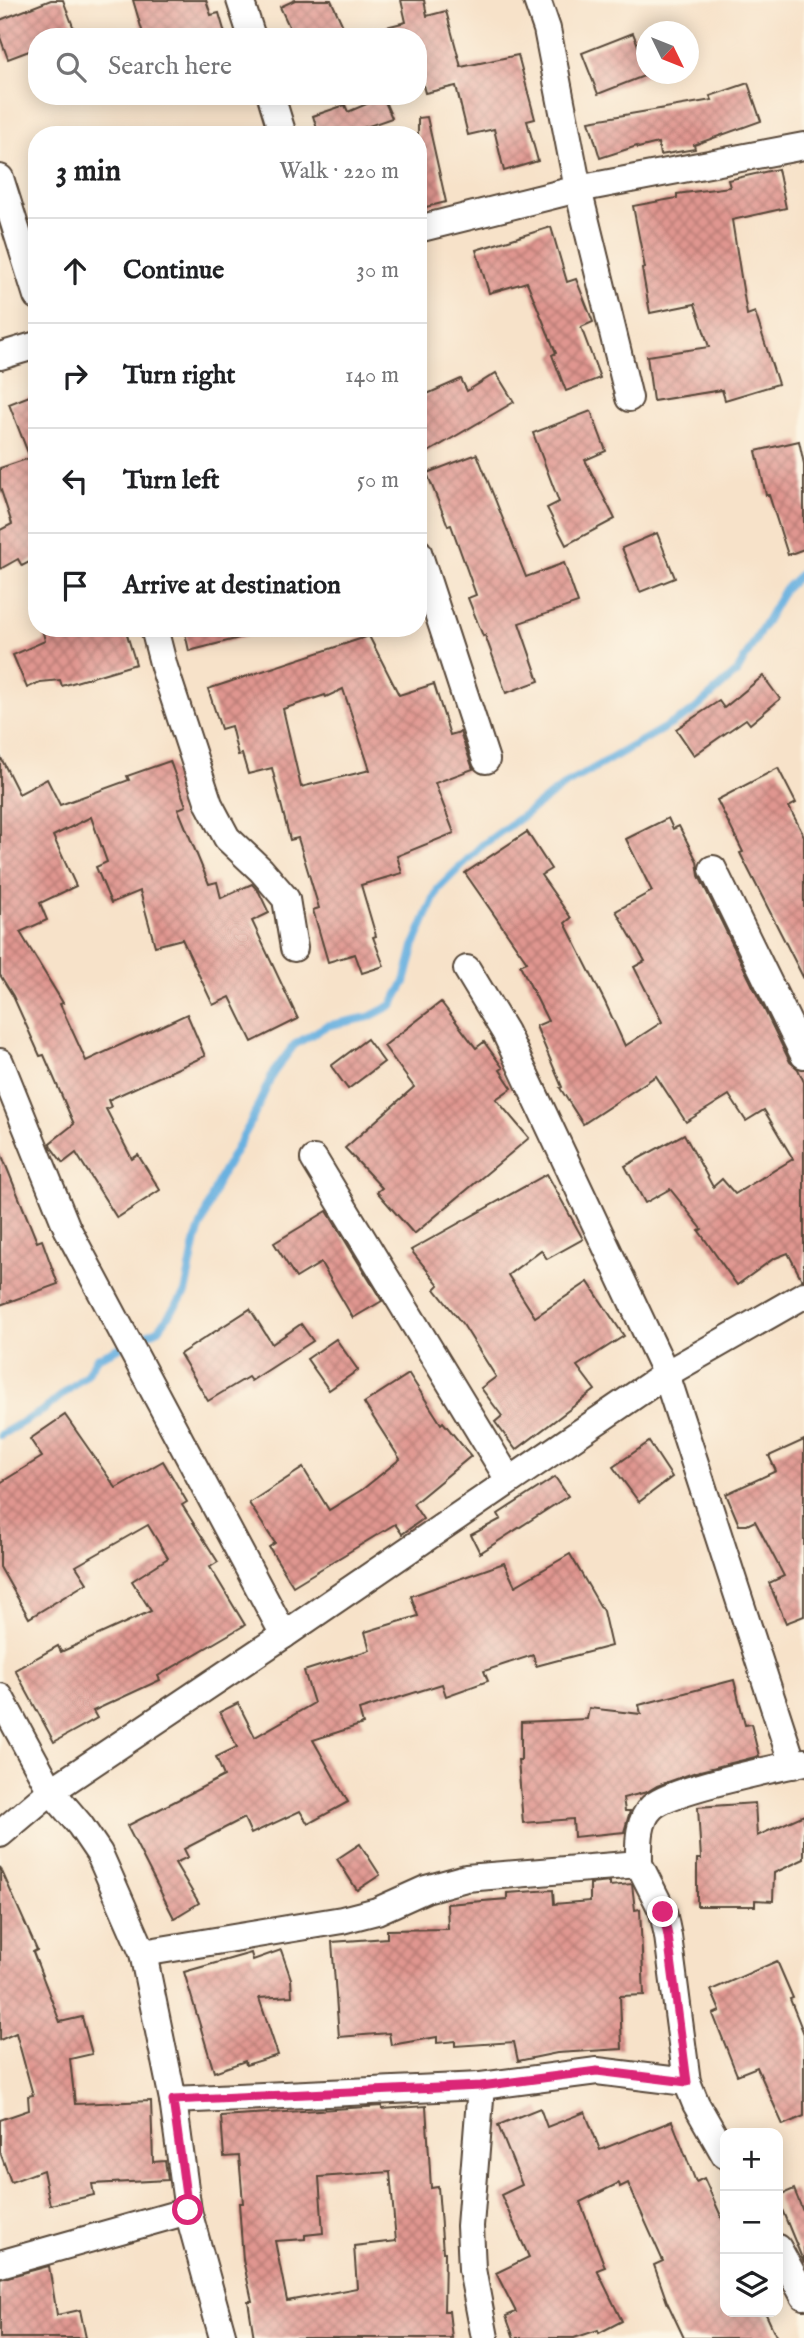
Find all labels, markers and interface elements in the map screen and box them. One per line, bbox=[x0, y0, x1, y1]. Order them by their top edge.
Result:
north arrow bbox=[636, 21, 699, 84]
search box bbox=[28, 28, 427, 105]
icon: search bbox=[52, 48, 90, 86]
text: Search here bbox=[108, 50, 232, 83]
text: 3 min bbox=[56, 153, 121, 191]
text: Walk · 220 m bbox=[279, 157, 399, 186]
icon: ahead bbox=[56, 252, 94, 290]
text: Continue bbox=[123, 254, 224, 287]
text: 30 m bbox=[356, 256, 399, 285]
icon: right bbox=[56, 357, 94, 395]
text: Turn right bbox=[123, 359, 236, 392]
text: 140 m bbox=[345, 361, 399, 390]
icon: left bbox=[56, 462, 94, 500]
text: Turn left bbox=[123, 464, 220, 497]
text: 50 m bbox=[357, 466, 399, 495]
icon: arrive bbox=[56, 567, 94, 605]
text: Arrive at destination bbox=[123, 569, 341, 602]
route end bbox=[647, 1896, 678, 1927]
map controls bbox=[720, 2128, 783, 2317]
button: + bbox=[720, 2128, 783, 2191]
button: − bbox=[720, 2191, 783, 2254]
route start bbox=[172, 2194, 203, 2225]
button: layers bbox=[720, 2254, 783, 2317]

